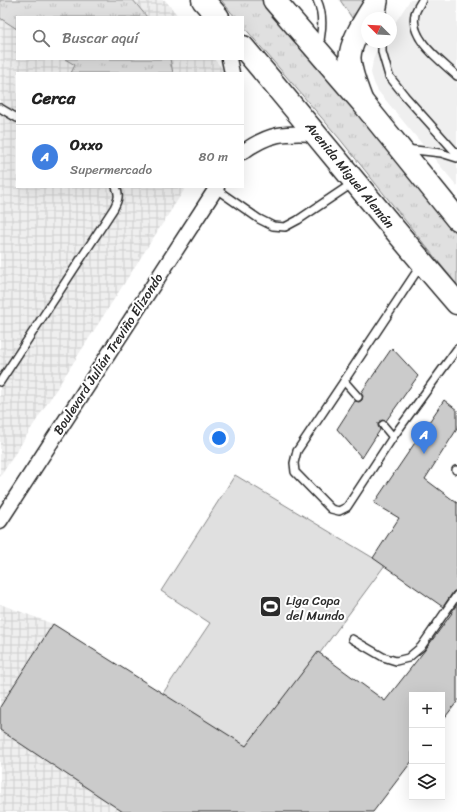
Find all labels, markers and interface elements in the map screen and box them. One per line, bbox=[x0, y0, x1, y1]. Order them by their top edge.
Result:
north arrow bbox=[361, 12, 397, 48]
search box bbox=[16, 16, 244, 60]
text: Buscar aquí bbox=[62, 25, 139, 51]
icon: search bbox=[30, 27, 52, 49]
text: Cerca bbox=[32, 83, 75, 113]
street label: Avenida Miguel Alemán bbox=[299, 116, 401, 234]
text: Oxxo bbox=[70, 132, 103, 158]
text: A bbox=[41, 145, 49, 168]
text: 80 m bbox=[199, 145, 228, 168]
text: Supermercado bbox=[70, 158, 152, 181]
street label: Boulevard Julián Treviño Elizondo bbox=[47, 268, 170, 440]
pin: A bbox=[411, 421, 437, 454]
your location bbox=[209, 428, 229, 448]
place label: Liga Copa del Mundo bbox=[286, 589, 345, 627]
sports icon: Liga Copa del Mundo bbox=[257, 594, 283, 620]
map controls bbox=[409, 692, 445, 800]
button: + bbox=[409, 692, 445, 728]
button: − bbox=[409, 728, 445, 764]
button: layers bbox=[409, 764, 445, 800]

